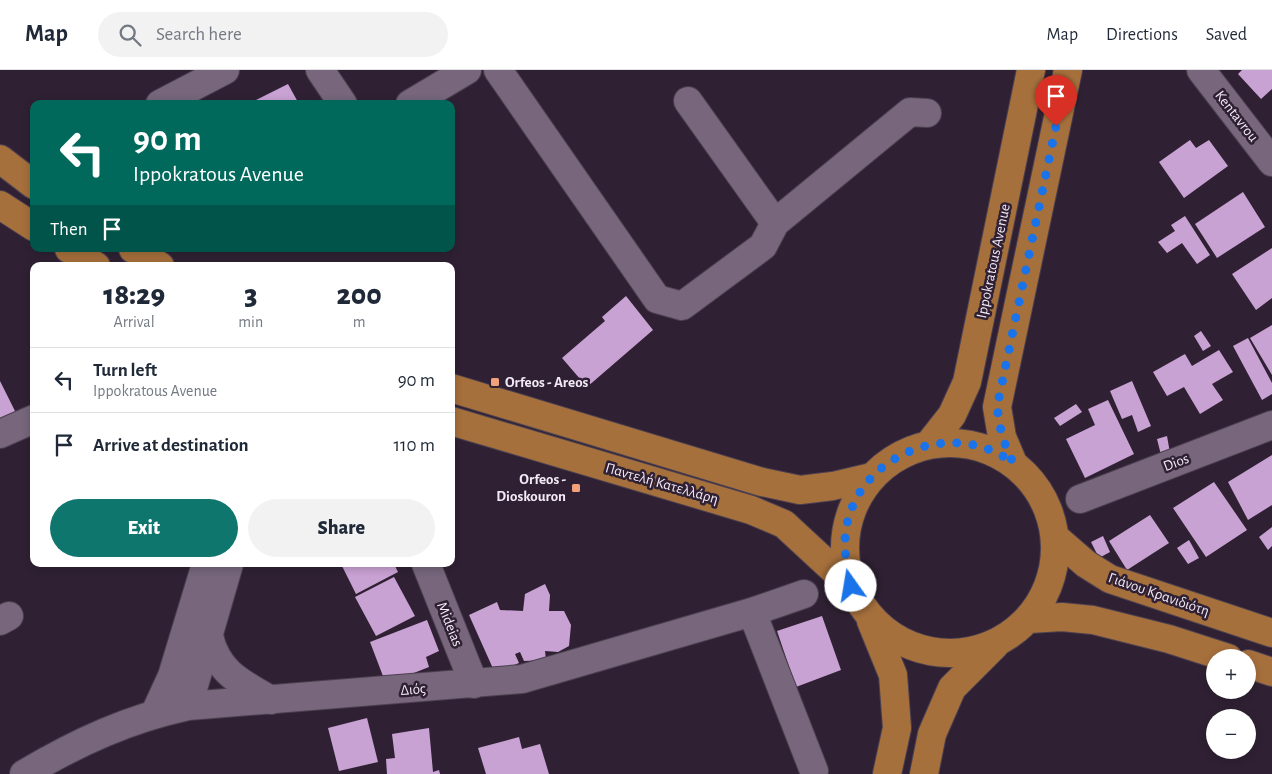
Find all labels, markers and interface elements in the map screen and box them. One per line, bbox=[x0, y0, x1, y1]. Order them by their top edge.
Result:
search box bbox=[98, 12, 448, 57]
icon: search bbox=[116, 21, 144, 49]
text: Map bbox=[25, 22, 68, 46]
text: Search here bbox=[156, 25, 242, 44]
text: Map bbox=[1047, 26, 1078, 44]
text: Directions bbox=[1106, 26, 1178, 44]
text: Saved bbox=[1206, 26, 1247, 44]
pin bbox=[1035, 75, 1077, 126]
icon: arrive bbox=[1042, 82, 1070, 110]
street label: Kentavrou bbox=[1212, 88, 1261, 145]
icon: left bbox=[50, 120, 115, 185]
text: 90 m bbox=[133, 122, 202, 157]
text: Ippokratous Avenue bbox=[133, 163, 304, 185]
street label: Ippokratous Avenue bbox=[974, 203, 1013, 320]
icon: arrive bbox=[98, 215, 126, 243]
text: Then bbox=[50, 220, 88, 239]
text: 18:29 bbox=[103, 280, 165, 310]
text: 3 bbox=[244, 280, 257, 310]
text: 200 bbox=[336, 280, 382, 310]
text: Arrival bbox=[114, 314, 155, 330]
text: min bbox=[238, 314, 263, 330]
text: m bbox=[353, 314, 366, 330]
text: Turn left bbox=[93, 361, 157, 380]
icon: left bbox=[50, 366, 78, 394]
text: 90 m bbox=[398, 371, 435, 390]
place label: Orfeos - Areos bbox=[505, 375, 589, 390]
marker: Orfeos - Areos bbox=[489, 376, 501, 388]
text: Ippokratous Avenue bbox=[93, 383, 217, 399]
icon: arrive bbox=[50, 431, 78, 459]
text: Arrive at destination bbox=[93, 436, 249, 455]
text: 110 m bbox=[394, 436, 435, 455]
street label: Dios bbox=[1161, 451, 1191, 474]
street label: Παντελή Κατελλάρη bbox=[604, 460, 720, 507]
place label: Orfeos - Dioskouron bbox=[496, 472, 566, 504]
marker: Orfeos - Dioskouron bbox=[570, 482, 582, 494]
button: Exit bbox=[50, 499, 238, 557]
button: Share bbox=[248, 499, 435, 557]
position arrow bbox=[824, 559, 876, 611]
street label: Γιάνου Κρανιδιότη bbox=[1106, 570, 1211, 619]
street label: Mideias bbox=[434, 600, 465, 648]
map controls bbox=[1206, 649, 1256, 759]
button: + bbox=[1206, 649, 1256, 699]
street label: Διός bbox=[400, 681, 426, 698]
button: − bbox=[1206, 709, 1256, 759]

